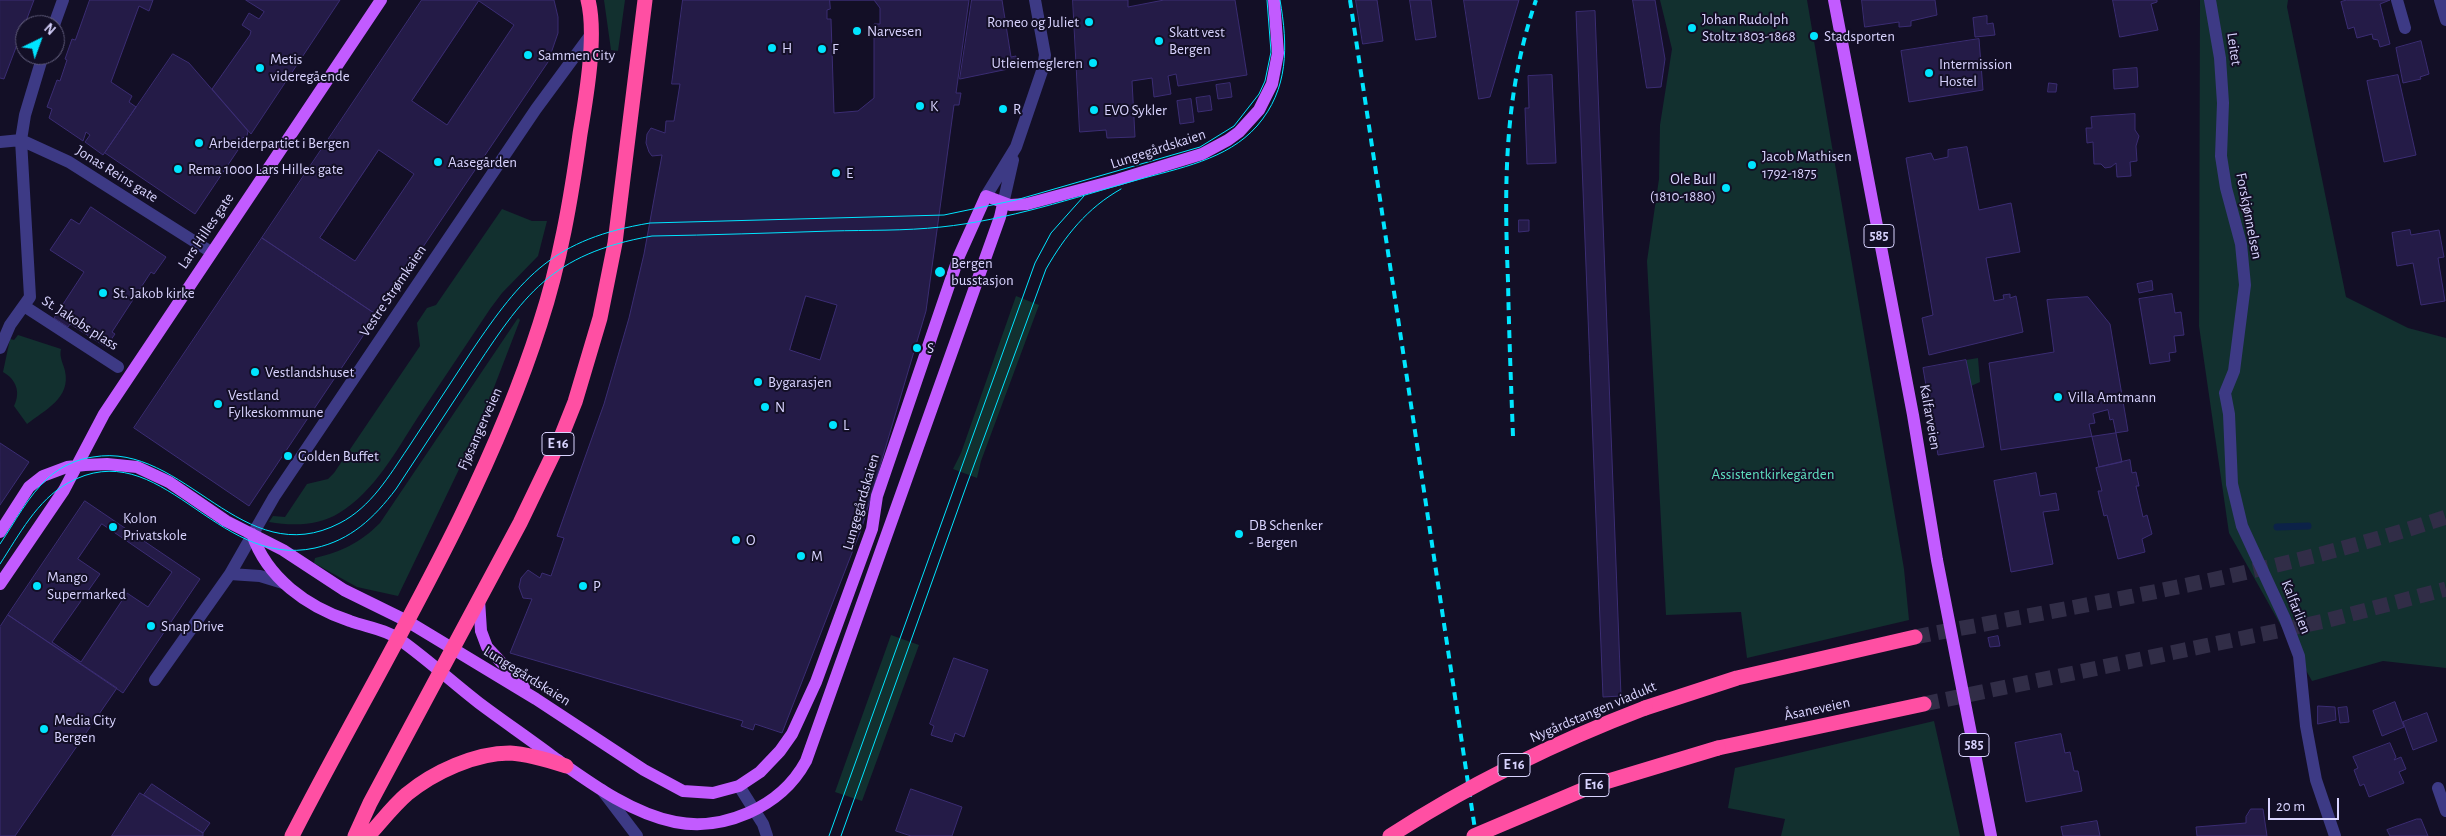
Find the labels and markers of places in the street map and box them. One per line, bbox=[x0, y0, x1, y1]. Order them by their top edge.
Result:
place label: Johan Rudolph Stoltz 1803-1868 bbox=[1702, 10, 1796, 45]
place label: Romeo og Juliet bbox=[987, 13, 1079, 31]
marker: Romeo og Juliet bbox=[1083, 16, 1095, 28]
place label: Narvesen bbox=[867, 22, 922, 40]
marker: Johan Rudolph Stoltz 1803-1868 bbox=[1686, 22, 1698, 34]
place label: Skatt vest Bergen bbox=[1169, 23, 1225, 58]
marker: Narvesen bbox=[851, 25, 863, 37]
place label: Stadsporten bbox=[1824, 27, 1895, 45]
marker: Stadsporten bbox=[1808, 30, 1820, 42]
marker: Skatt vest Bergen bbox=[1153, 35, 1165, 47]
place label: H bbox=[782, 39, 792, 57]
place label: F bbox=[832, 40, 839, 58]
marker: H bbox=[766, 42, 778, 54]
marker: F bbox=[816, 43, 828, 55]
place label: Sammen City bbox=[538, 46, 615, 64]
marker: Sammen City bbox=[522, 49, 534, 61]
place label: Metis videregående bbox=[270, 50, 350, 85]
place label: Utleiemegleren bbox=[991, 54, 1083, 72]
place label: Intermission Hostel bbox=[1939, 55, 2012, 90]
marker: Utleiemegleren bbox=[1087, 57, 1099, 69]
marker: Metis videregående bbox=[254, 62, 266, 74]
marker: Intermission Hostel bbox=[1923, 67, 1935, 79]
place label: K bbox=[930, 97, 938, 115]
marker: K bbox=[914, 100, 926, 112]
place label: R bbox=[1013, 100, 1021, 118]
place label: EVO Sykler bbox=[1104, 101, 1167, 119]
marker: R bbox=[997, 103, 1009, 115]
marker: EVO Sykler bbox=[1088, 104, 1100, 116]
place label: Arbeiderpartiet i Bergen bbox=[209, 134, 350, 152]
marker: Arbeiderpartiet i Bergen bbox=[193, 137, 205, 149]
place label: Jacob Mathisen 1792-1875 bbox=[1762, 147, 1852, 182]
place label: Aasegården bbox=[448, 153, 517, 171]
marker: Aasegården bbox=[432, 156, 444, 168]
marker: Jacob Mathisen 1792-1875 bbox=[1746, 159, 1758, 171]
place label: Rema 1000 Lars Hilles gate bbox=[188, 160, 343, 178]
marker: Rema 1000 Lars Hilles gate bbox=[172, 163, 184, 175]
place label: E bbox=[846, 164, 853, 182]
marker: E bbox=[830, 167, 842, 179]
place label: Ole Bull (1810-1880) bbox=[1650, 170, 1716, 205]
marker: Ole Bull (1810-1880) bbox=[1720, 182, 1732, 194]
place label: Bergen busstasjon bbox=[951, 254, 1014, 289]
marker: Bergen busstasjon bbox=[933, 265, 947, 279]
place label: St. Jakob kirke bbox=[113, 284, 195, 302]
marker: St. Jakob kirke bbox=[97, 287, 109, 299]
place label: S bbox=[927, 339, 934, 357]
marker: S bbox=[911, 342, 923, 354]
place label: Vestlandshuset bbox=[265, 363, 354, 381]
marker: Vestlandshuset bbox=[249, 366, 261, 378]
place label: Bygarasjen bbox=[768, 373, 832, 391]
marker: Bygarasjen bbox=[752, 376, 764, 388]
place label: Vestland Fylkeskommune bbox=[228, 386, 323, 421]
place label: Villa Amtmann bbox=[2068, 388, 2156, 406]
marker: Villa Amtmann bbox=[2052, 391, 2064, 403]
marker: Vestland Fylkeskommune bbox=[212, 398, 224, 410]
place label: N bbox=[775, 398, 785, 416]
marker: N bbox=[759, 401, 771, 413]
place label: L bbox=[843, 416, 849, 434]
marker: L bbox=[827, 419, 839, 431]
place label: Golden Buffet bbox=[298, 447, 379, 465]
marker: Golden Buffet bbox=[282, 450, 294, 462]
place label: Kolon Privatskole bbox=[123, 509, 187, 544]
place label: DB Schenker - Bergen bbox=[1249, 516, 1323, 551]
marker: Kolon Privatskole bbox=[107, 521, 119, 533]
marker: DB Schenker - Bergen bbox=[1233, 528, 1245, 540]
place label: O bbox=[746, 531, 756, 549]
marker: O bbox=[730, 534, 742, 546]
place label: M bbox=[811, 547, 823, 565]
marker: M bbox=[795, 550, 807, 562]
place label: Mango Supermarked bbox=[47, 568, 126, 603]
place label: P bbox=[593, 577, 601, 595]
marker: Mango Supermarked bbox=[31, 580, 43, 592]
marker: P bbox=[577, 580, 589, 592]
place label: Snap Drive bbox=[161, 617, 224, 635]
marker: Snap Drive bbox=[145, 620, 157, 632]
place label: Media City Bergen bbox=[54, 711, 116, 746]
marker: Media City Bergen bbox=[38, 723, 50, 735]

